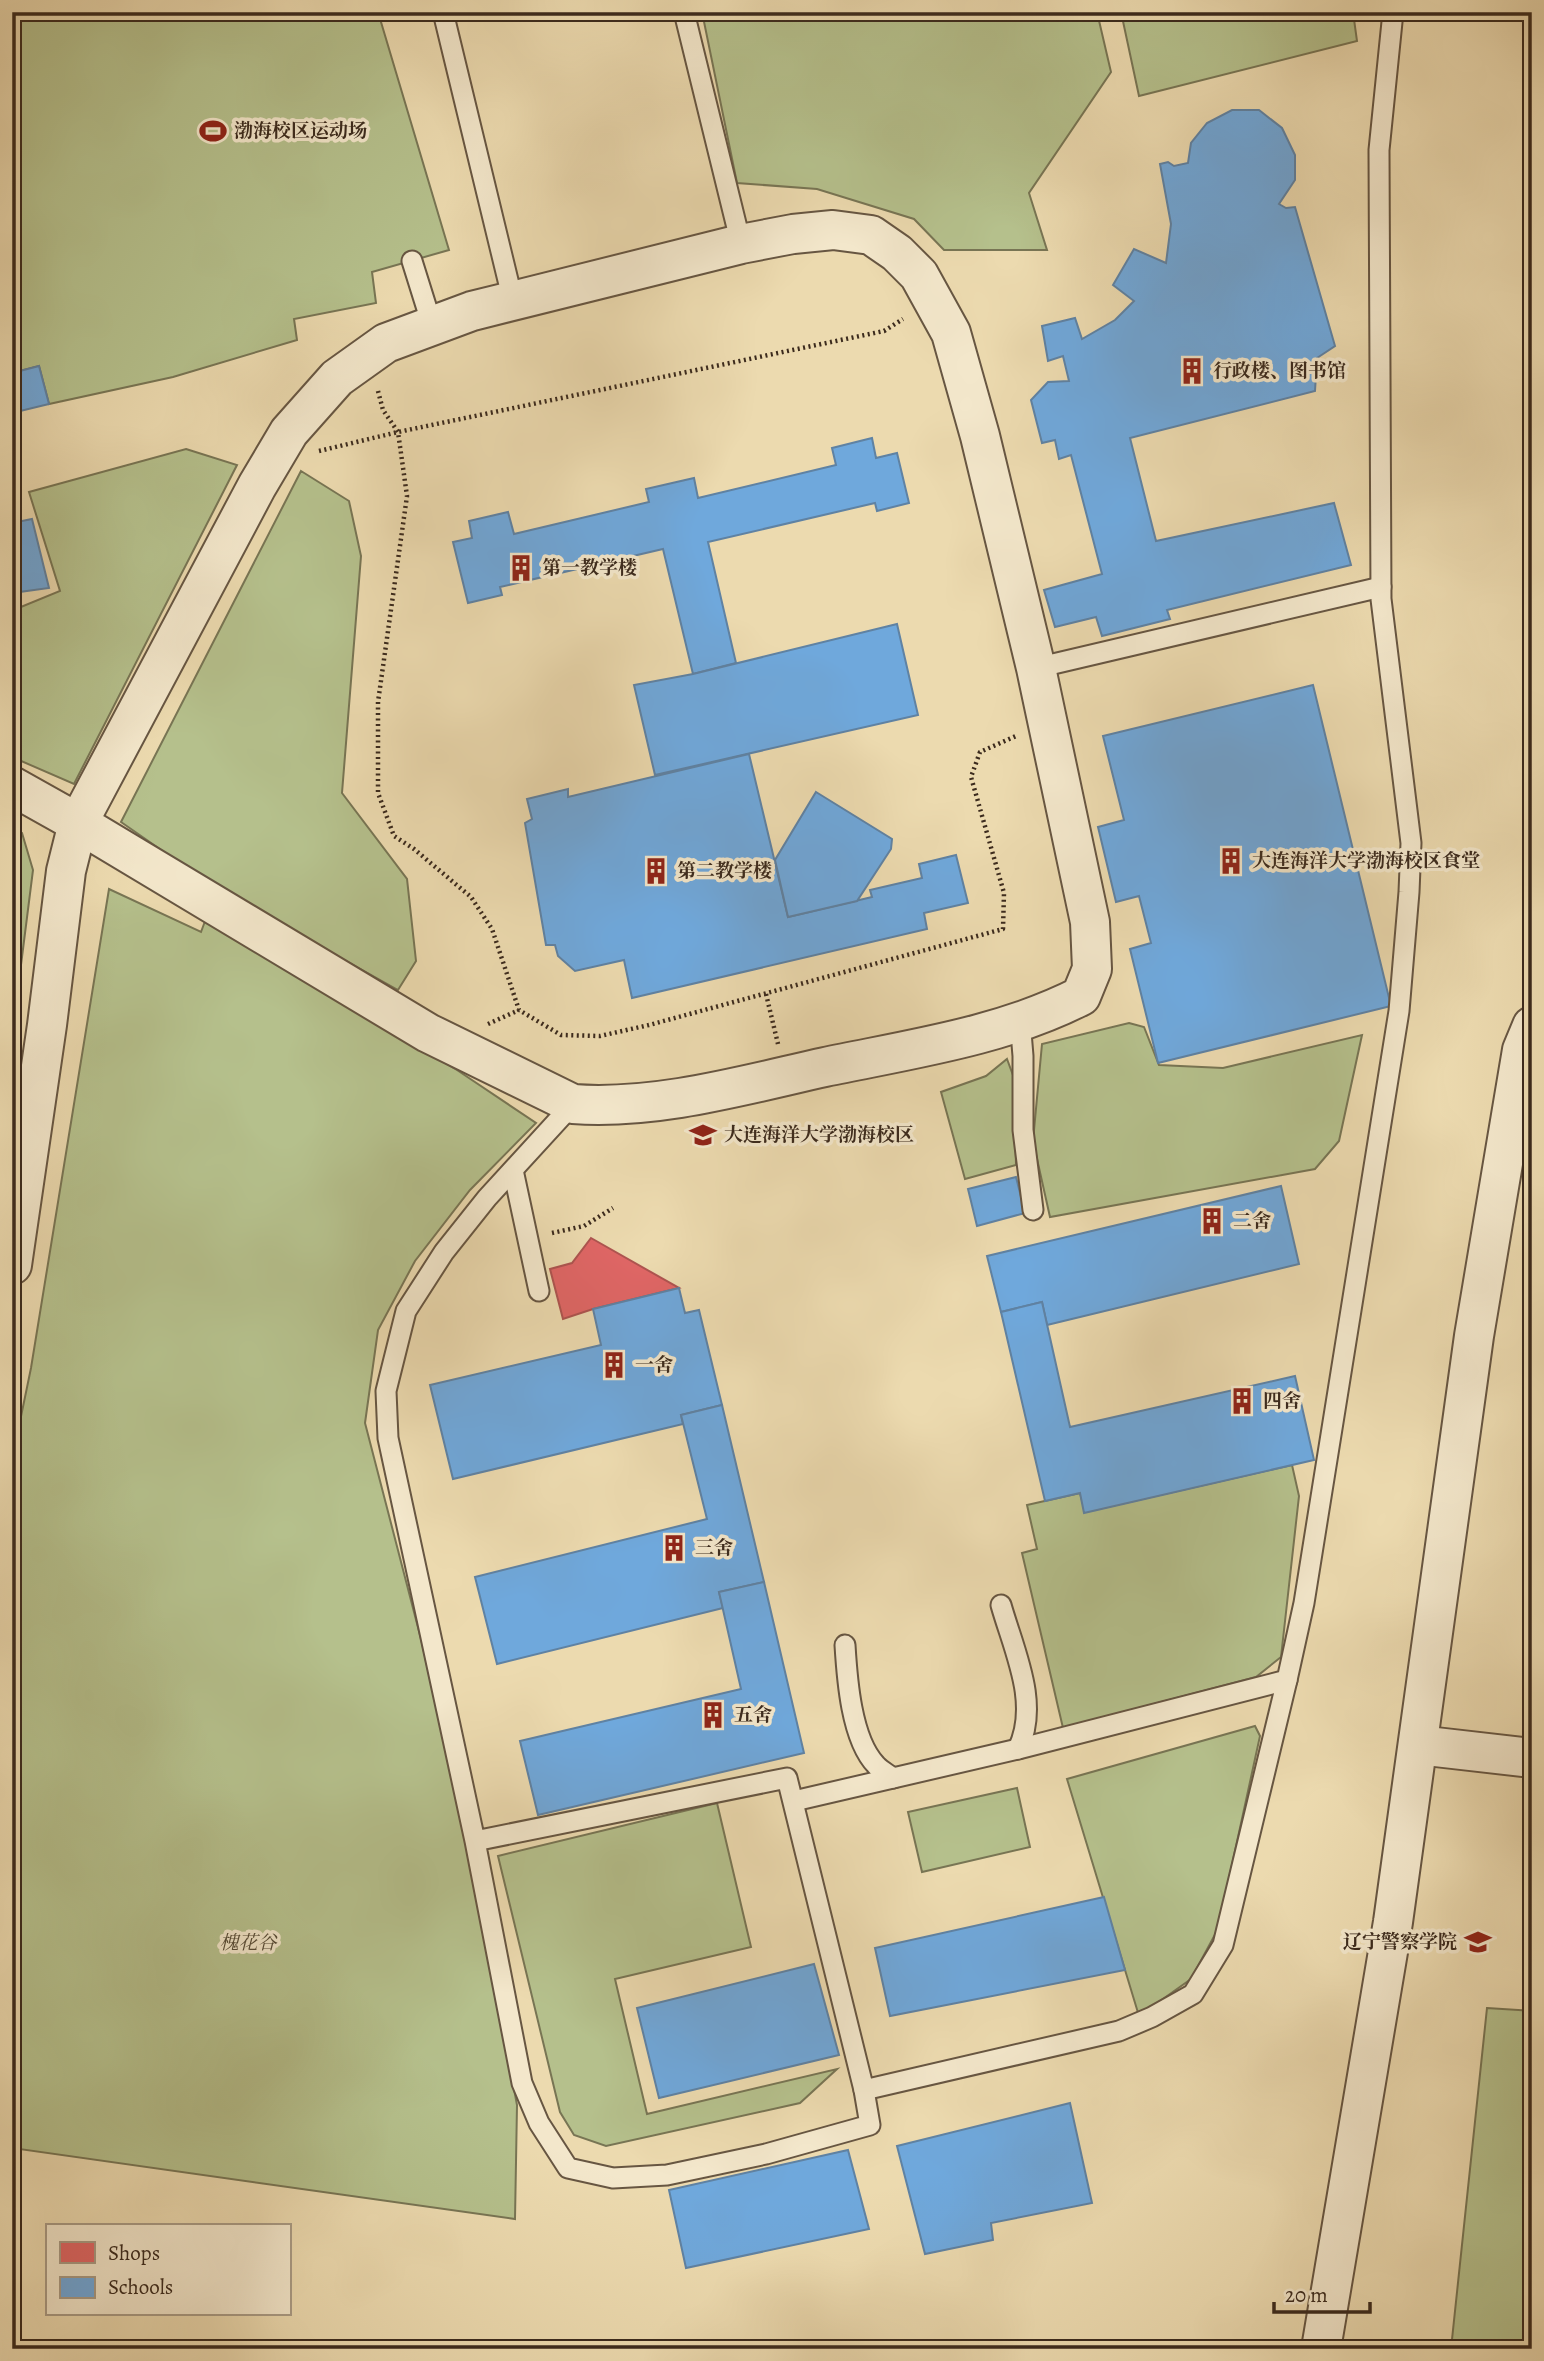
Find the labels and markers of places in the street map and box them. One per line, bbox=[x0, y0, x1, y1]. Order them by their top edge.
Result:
sports icon: 渤海校区运动场 bbox=[198, 116, 228, 146]
place label: 渤海校区运动场 bbox=[234, 118, 367, 144]
building icon: 行政楼、图书馆 bbox=[1177, 356, 1207, 386]
place label: 行政楼、图书馆 bbox=[1213, 358, 1346, 384]
building icon: 第一教学楼 bbox=[506, 553, 536, 583]
place label: 第一教学楼 bbox=[542, 555, 637, 581]
building icon: 大连海洋大学渤海校区食堂 bbox=[1216, 846, 1246, 876]
place label: 大连海洋大学渤海校区食堂 bbox=[1252, 848, 1480, 874]
building icon: 第二教学楼 bbox=[641, 856, 671, 886]
place label: 第二教学楼 bbox=[677, 858, 772, 884]
school or university icon: 大连海洋大学渤海校区 bbox=[688, 1120, 718, 1150]
place label: 大连海洋大学渤海校区 bbox=[724, 1122, 914, 1148]
building icon: 二舍 bbox=[1197, 1206, 1227, 1236]
place label: 二舍 bbox=[1233, 1208, 1271, 1234]
building icon: 一舍 bbox=[599, 1350, 629, 1380]
place label: 一舍 bbox=[635, 1352, 673, 1378]
building icon: 四舍 bbox=[1227, 1386, 1257, 1416]
place label: 四舍 bbox=[1263, 1388, 1301, 1414]
building icon: 三舍 bbox=[659, 1533, 689, 1563]
place label: 三舍 bbox=[695, 1535, 733, 1561]
building icon: 五舍 bbox=[698, 1700, 728, 1730]
place label: 五舍 bbox=[734, 1702, 772, 1728]
school or university icon: 辽宁警察学院 bbox=[1463, 1927, 1493, 1957]
place label: 辽宁警察学院 bbox=[1343, 1929, 1457, 1955]

